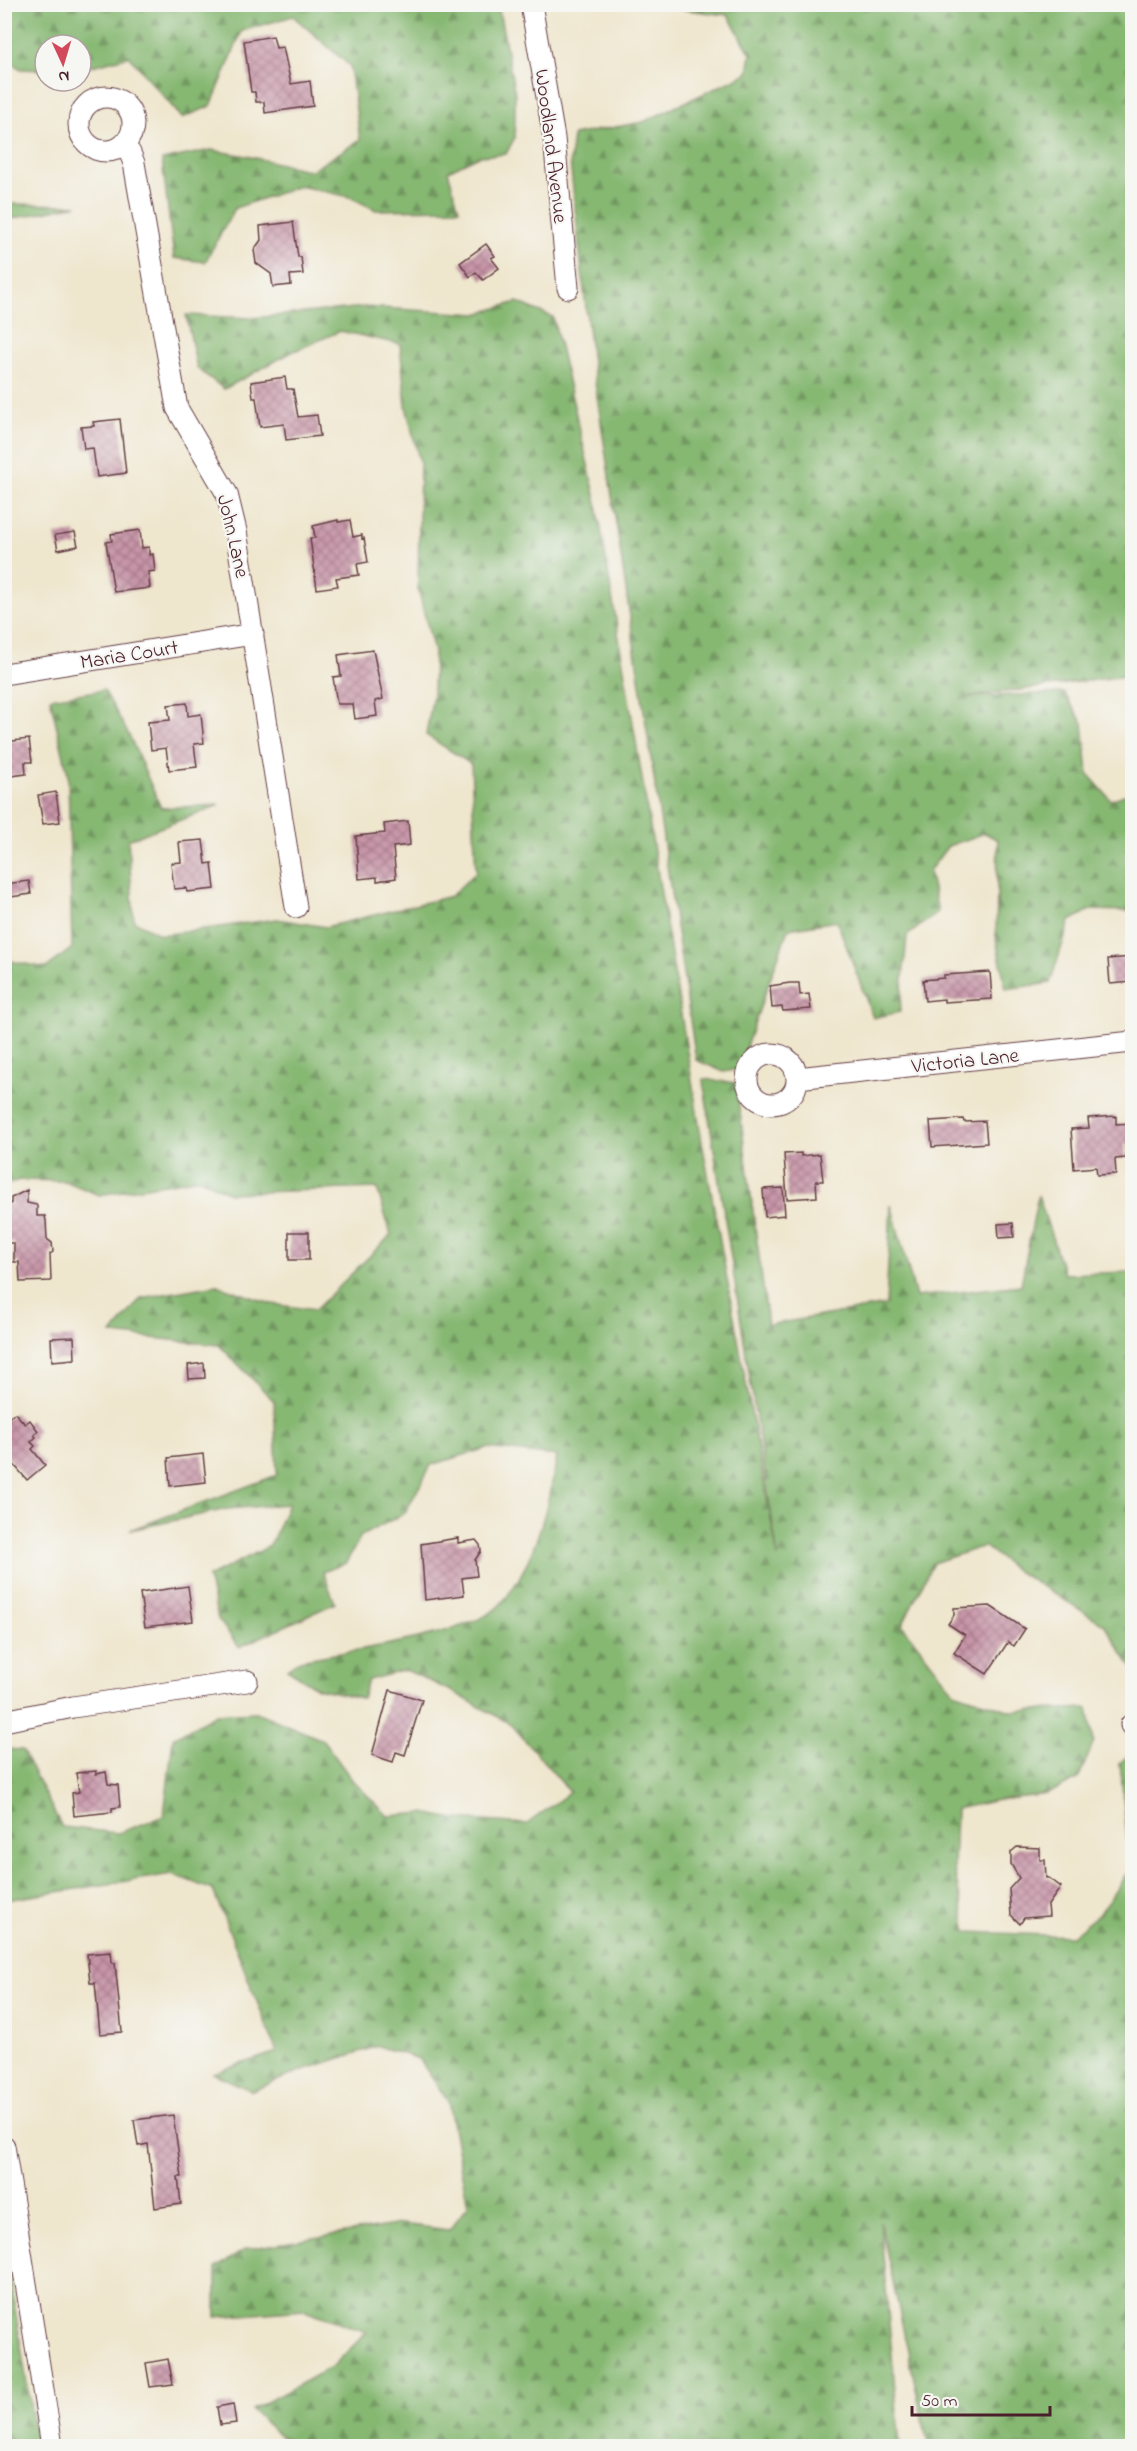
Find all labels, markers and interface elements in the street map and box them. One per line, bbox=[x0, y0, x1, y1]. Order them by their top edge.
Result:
north arrow bbox=[33, 33, 93, 93]
text: N bbox=[57, 64, 70, 88]
street label: Woodland Avenue bbox=[526, 68, 574, 226]
street label: John Lane bbox=[208, 492, 256, 582]
street label: Maria Court bbox=[78, 633, 181, 679]
street label: Victoria Lane bbox=[909, 1041, 1021, 1083]
scale bar bbox=[912, 2379, 1050, 2417]
text: 50 m bbox=[921, 2389, 958, 2415]

